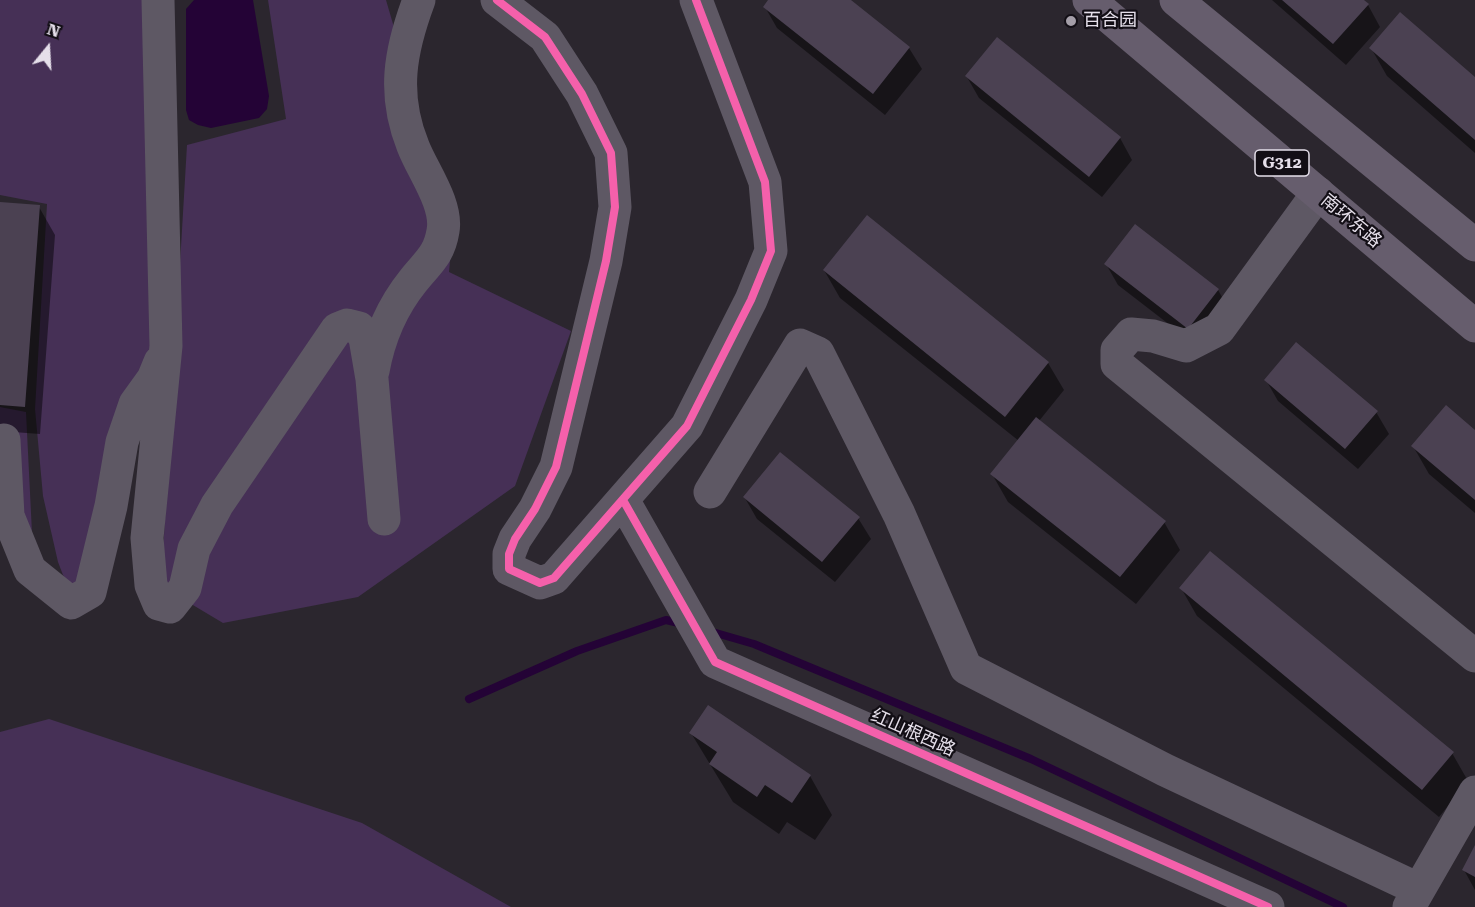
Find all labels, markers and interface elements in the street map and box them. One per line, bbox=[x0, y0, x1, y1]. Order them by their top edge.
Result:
place label: 百合园 bbox=[1083, 10, 1137, 32]
marker: 百合园 bbox=[1064, 14, 1078, 28]
north arrow bbox=[18, 18, 78, 78]
text: N bbox=[45, 19, 63, 41]
road number: G312 bbox=[1255, 150, 1309, 176]
street label: 南环东路 bbox=[1316, 190, 1386, 252]
street label: 红山根西路 bbox=[867, 705, 959, 761]

